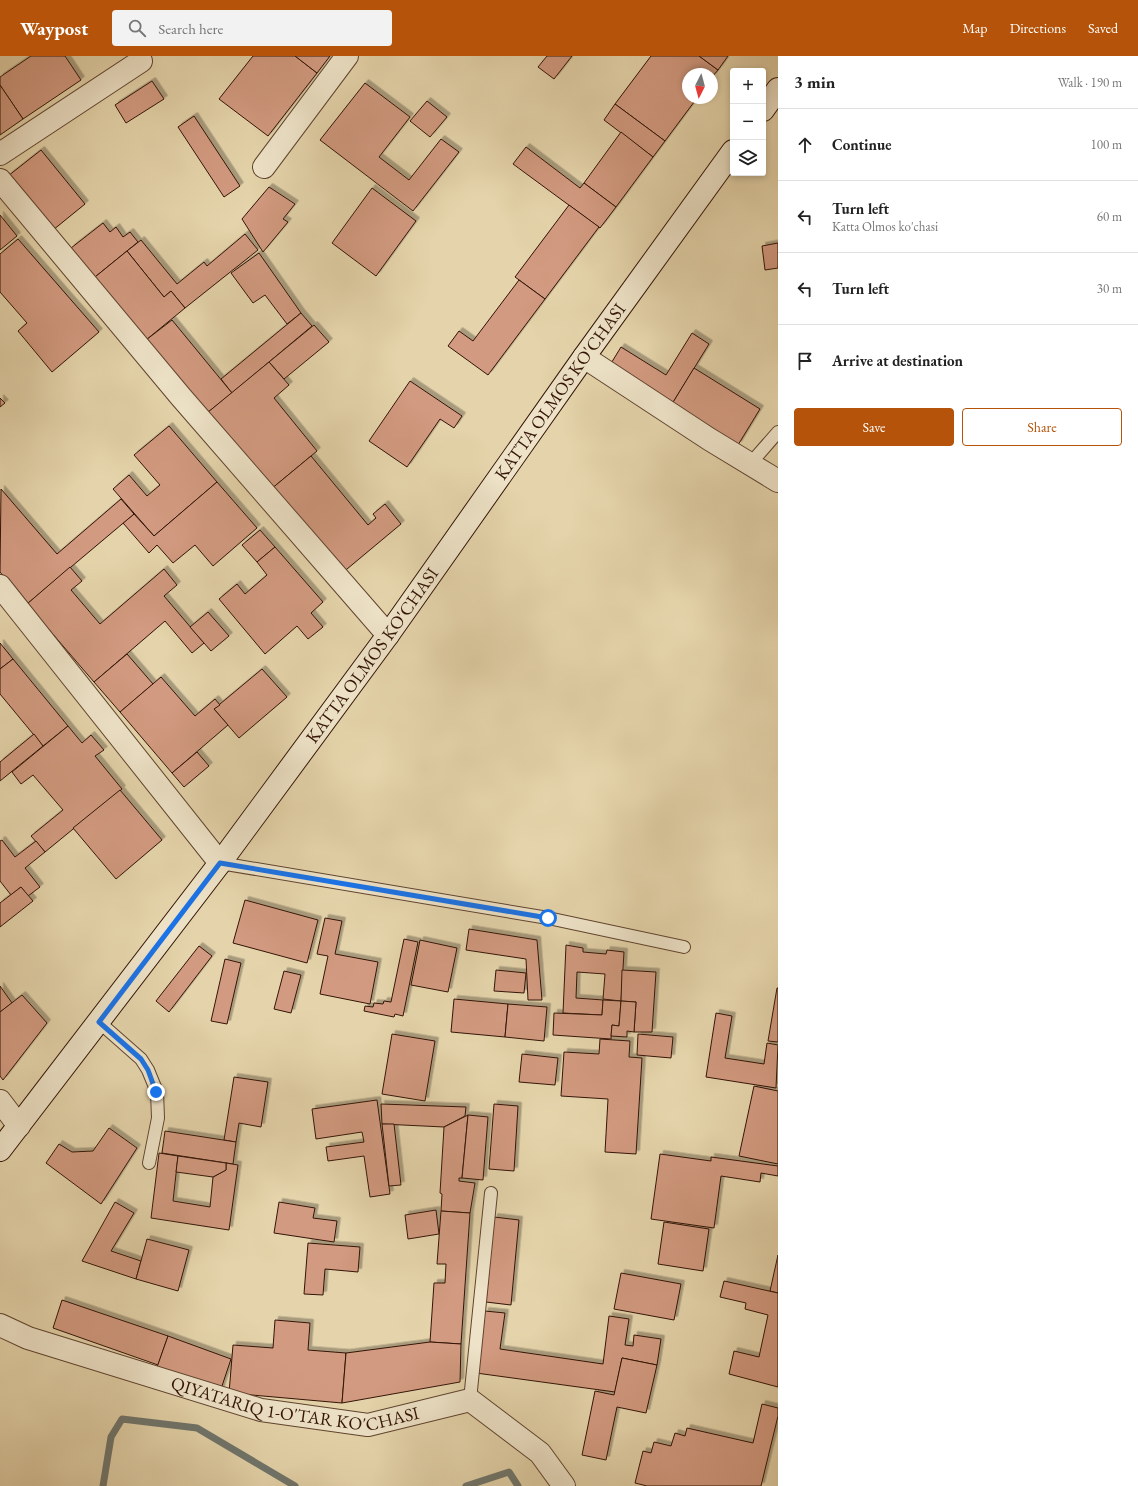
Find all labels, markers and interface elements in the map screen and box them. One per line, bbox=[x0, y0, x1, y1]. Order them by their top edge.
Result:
search box bbox=[112, 10, 392, 46]
text: Waypost bbox=[20, 16, 88, 41]
icon: search bbox=[126, 17, 148, 39]
text: Search here bbox=[158, 19, 223, 38]
text: Map bbox=[962, 19, 988, 37]
text: Directions bbox=[1010, 19, 1066, 37]
text: Saved bbox=[1088, 19, 1118, 37]
north arrow bbox=[682, 68, 718, 104]
map controls bbox=[730, 68, 766, 176]
button: + bbox=[730, 68, 766, 104]
text: 3 min bbox=[794, 71, 835, 93]
text: Walk · 190 m bbox=[1058, 74, 1122, 91]
button: − bbox=[730, 104, 766, 140]
icon: ahead bbox=[794, 134, 816, 156]
text: Continue bbox=[832, 135, 892, 154]
text: 100 m bbox=[1091, 136, 1122, 153]
button: layers bbox=[730, 140, 766, 176]
text: Turn left bbox=[832, 199, 889, 218]
icon: left bbox=[794, 206, 816, 228]
text: 60 m bbox=[1097, 208, 1122, 225]
text: Katta Olmos ko'chasi bbox=[832, 218, 938, 235]
icon: left bbox=[794, 278, 816, 300]
text: Turn left bbox=[832, 279, 889, 298]
text: 30 m bbox=[1097, 280, 1122, 297]
street label: KATTA OLMOS KO'CHASI bbox=[489, 298, 630, 484]
icon: arrive bbox=[794, 350, 816, 372]
text: Arrive at destination bbox=[832, 351, 963, 370]
button: Save bbox=[794, 408, 954, 446]
button: Share bbox=[962, 408, 1122, 446]
street label: KATTA OLMOS KO'CHASI bbox=[300, 563, 443, 748]
route start bbox=[539, 909, 557, 927]
route end bbox=[147, 1083, 165, 1101]
street label: QIYATARIQ 1-O'TAR KO'CHASI bbox=[168, 1371, 421, 1436]

